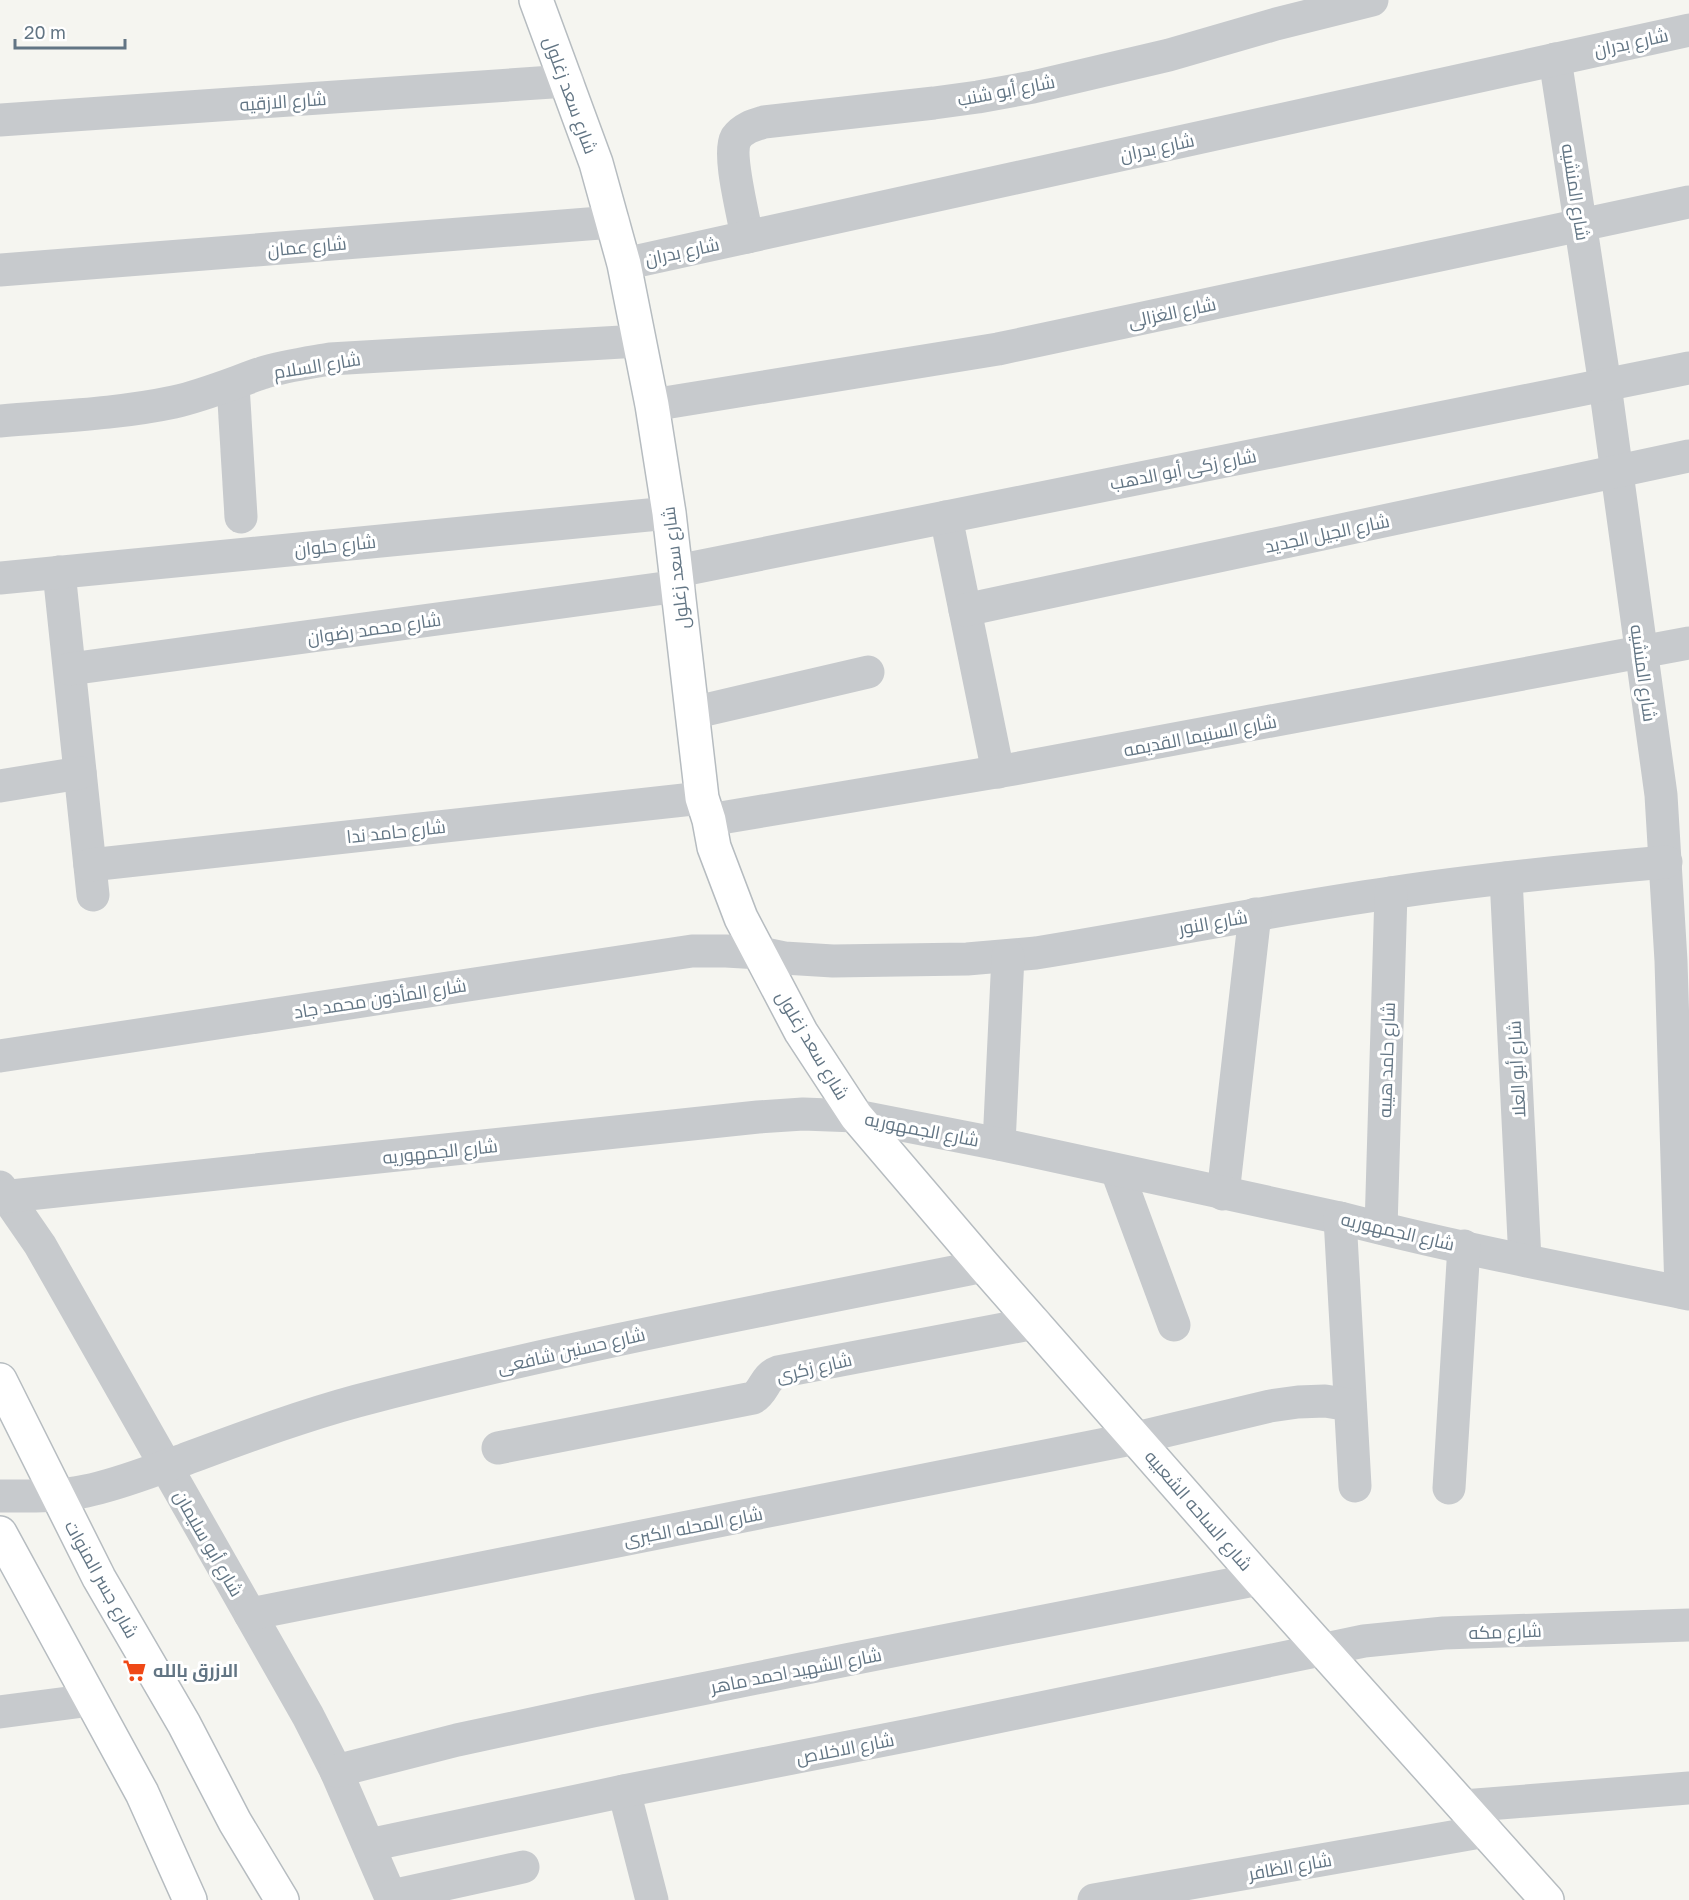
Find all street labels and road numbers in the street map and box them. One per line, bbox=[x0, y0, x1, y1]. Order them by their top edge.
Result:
street label: شارع بدران bbox=[1592, 23, 1671, 63]
street label: شارع سعد زغلول bbox=[538, 33, 602, 157]
street label: شارع أبو شنب bbox=[955, 70, 1057, 112]
street label: شارع الازقيه bbox=[239, 87, 327, 117]
street label: شارع بدران bbox=[1118, 128, 1197, 168]
street label: شارع المنشيه bbox=[1556, 142, 1595, 242]
street label: شارع عمان bbox=[266, 232, 348, 262]
street label: شارع بدران bbox=[643, 232, 722, 272]
street label: شارع الغزالى bbox=[1126, 292, 1218, 334]
street label: شارع السلام bbox=[272, 347, 362, 385]
street label: شارع زكى أبو الدهب bbox=[1108, 444, 1259, 496]
street label: شارع سعد زغلول bbox=[657, 505, 695, 630]
street label: شارع الجيل الجديد bbox=[1263, 509, 1392, 559]
street label: شارع حلوان bbox=[293, 530, 377, 562]
street label: شارع محمد رضوان bbox=[306, 608, 443, 650]
street label: شارع المنشيه bbox=[1624, 623, 1662, 723]
street label: شارع السنيما القديمه bbox=[1122, 709, 1279, 763]
street label: شارع حامد ندا bbox=[345, 815, 447, 849]
street label: شارع النور bbox=[1176, 905, 1250, 941]
street label: شارع المأذون محمد جاد bbox=[292, 974, 468, 1024]
street label: شارع سعد زغلول bbox=[770, 987, 854, 1104]
street label: شارع حامد هيبه bbox=[1373, 1002, 1401, 1118]
street label: شارع أبو العلا bbox=[1502, 1020, 1532, 1118]
street label: شارع الجمهوريه bbox=[863, 1107, 981, 1153]
street label: شارع الجمهوريه bbox=[381, 1134, 499, 1170]
street label: شارع الجمهوريه bbox=[1339, 1207, 1457, 1257]
street label: شارع حسنين شافعى bbox=[495, 1322, 647, 1380]
street label: شارع زكرى bbox=[774, 1348, 854, 1388]
street label: شارع الساحه الشعبيه bbox=[1139, 1445, 1257, 1576]
street label: شارع أبو سليمان bbox=[168, 1486, 248, 1601]
street label: شارع المحله الكبرى bbox=[622, 1502, 765, 1552]
street label: شارع جسر المنوات bbox=[59, 1516, 143, 1643]
street label: شارع مكه bbox=[1468, 1619, 1542, 1645]
street label: شارع الشهيد احمد ماهر bbox=[708, 1643, 884, 1700]
street label: شارع الاخلاص bbox=[794, 1728, 896, 1770]
street label: شارع الظافر bbox=[1246, 1848, 1334, 1886]

